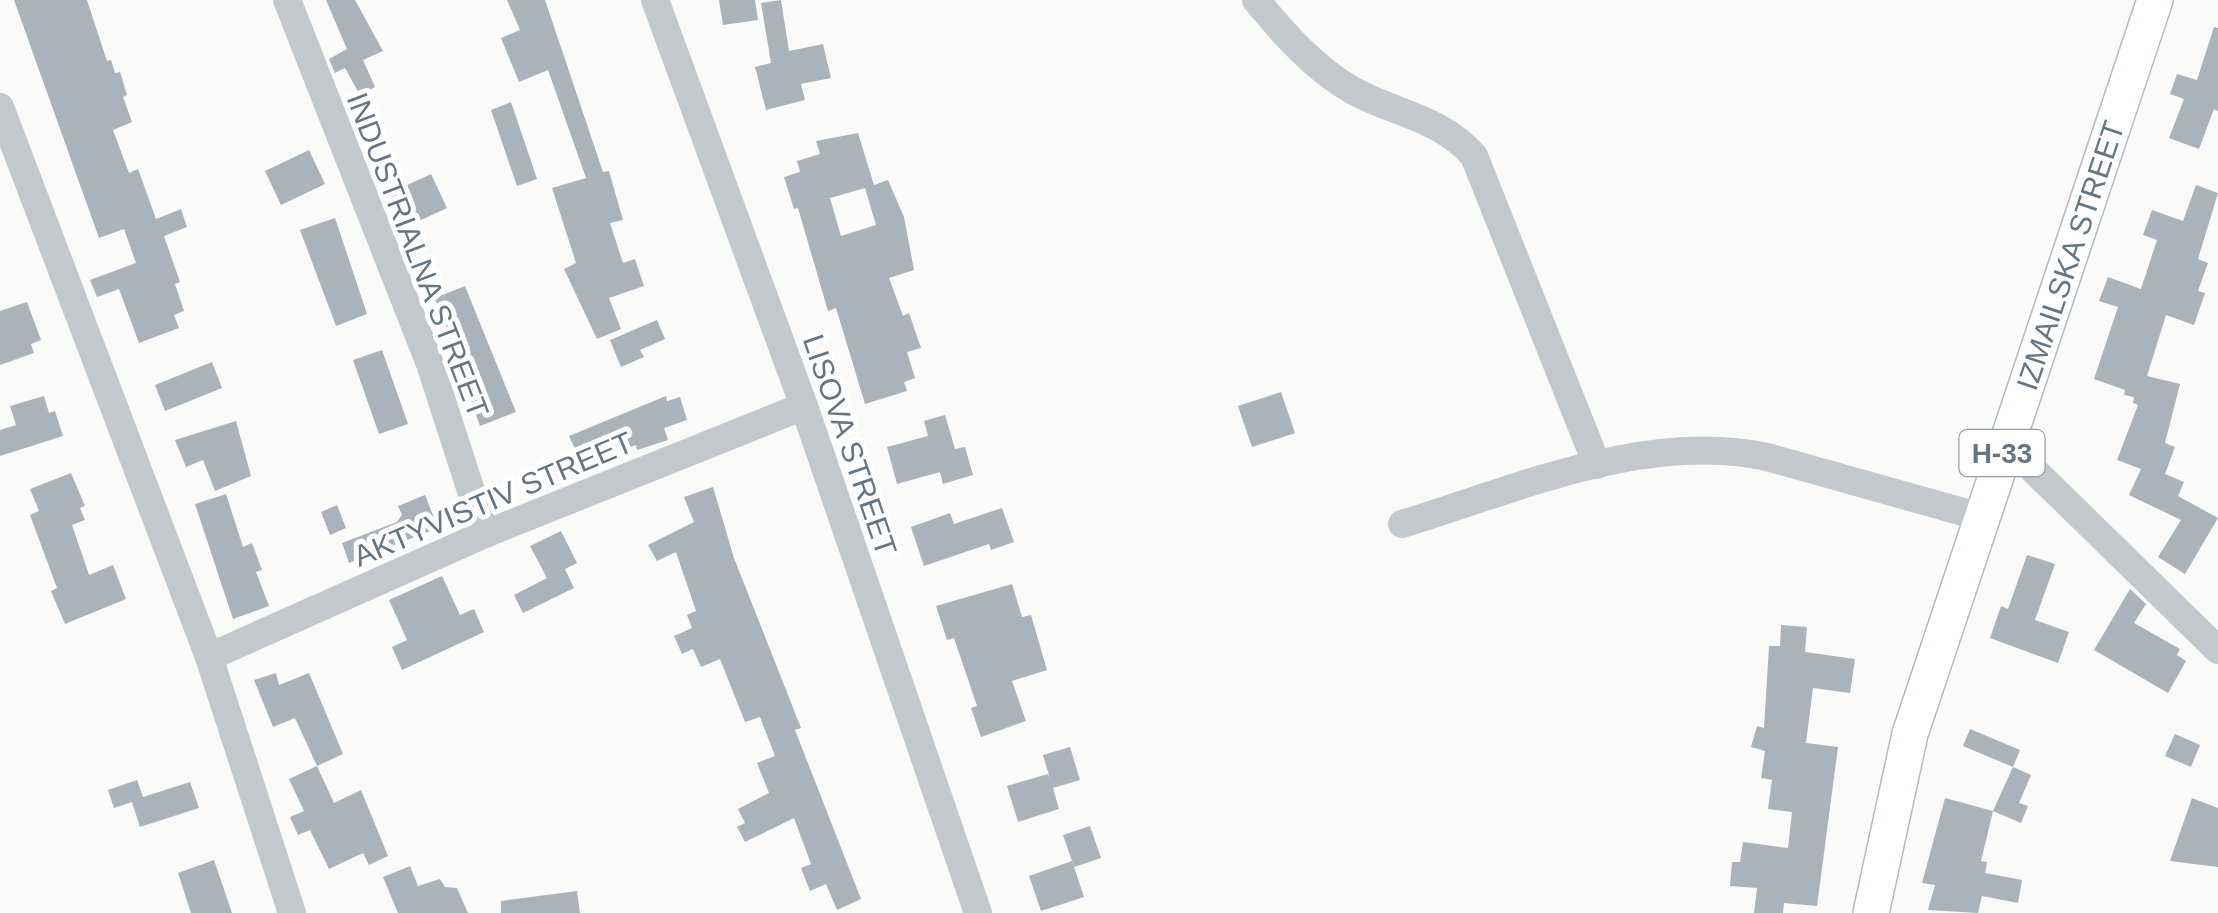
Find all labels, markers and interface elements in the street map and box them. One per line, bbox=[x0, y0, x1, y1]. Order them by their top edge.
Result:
street label: INDUSTRIALNA STREET bbox=[341, 88, 495, 422]
street label: IZMAILSKA STREET bbox=[2010, 116, 2130, 394]
street label: LISOVA STREET bbox=[797, 330, 903, 560]
street label: AKTYVISTIV STREET bbox=[348, 425, 638, 573]
road number: Н-33 bbox=[1960, 430, 2044, 476]

